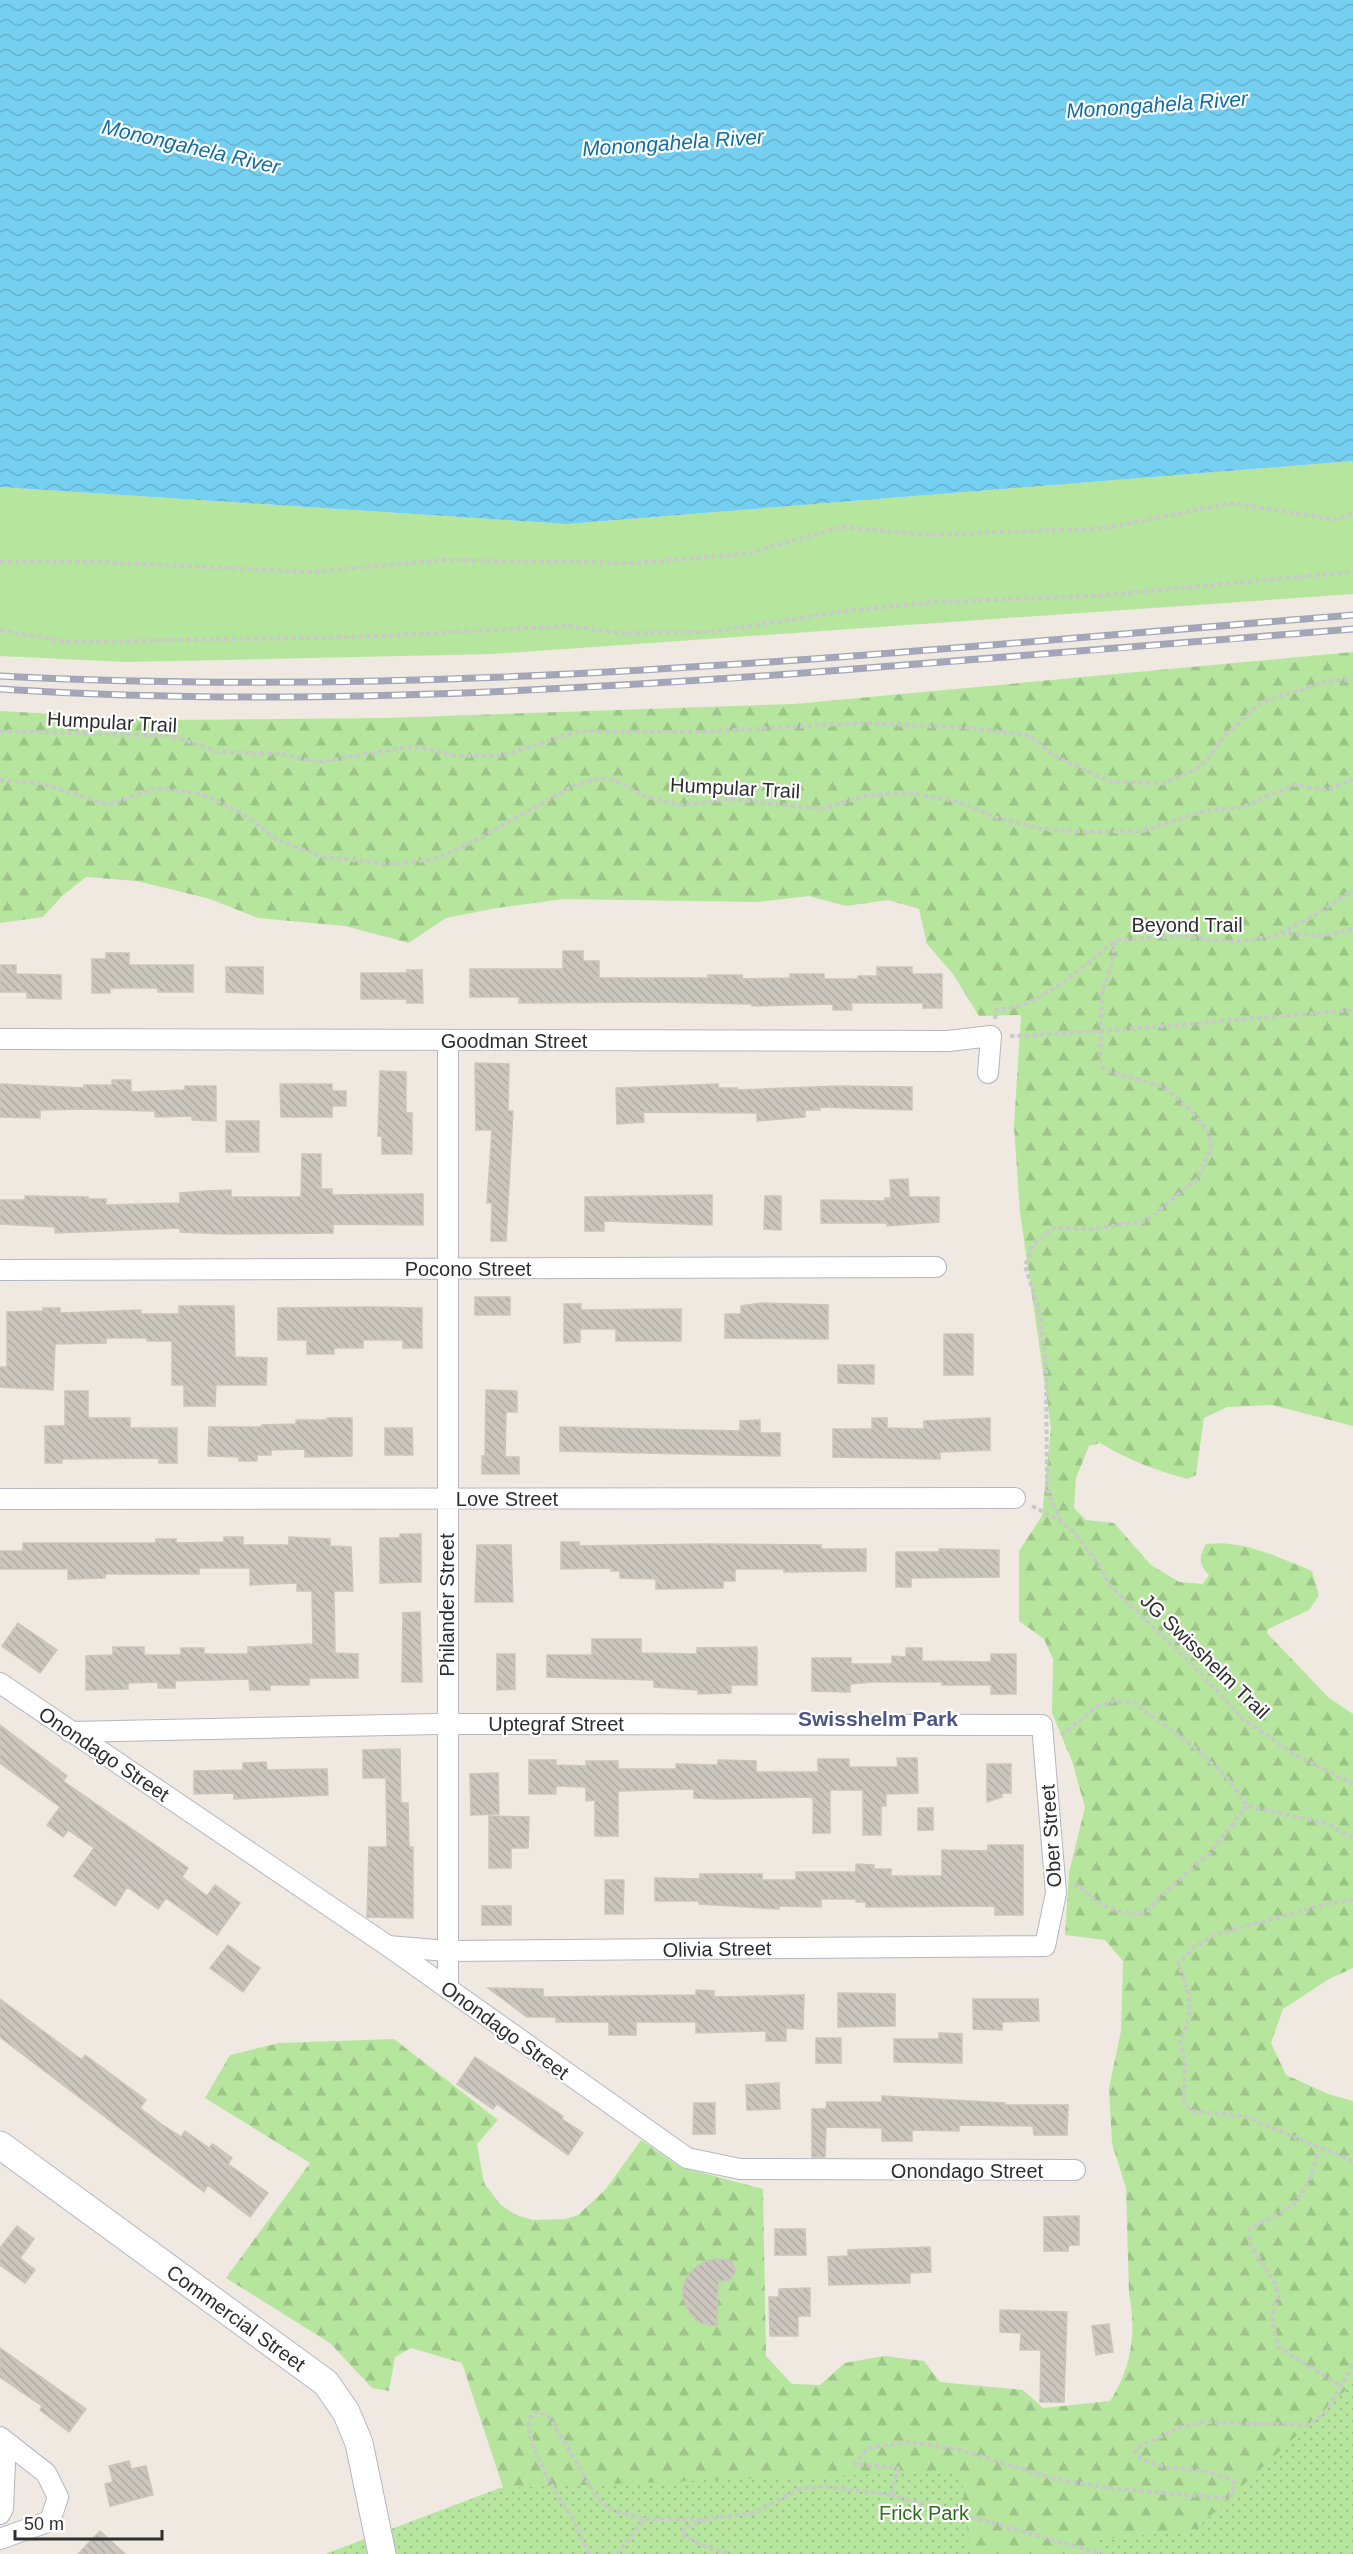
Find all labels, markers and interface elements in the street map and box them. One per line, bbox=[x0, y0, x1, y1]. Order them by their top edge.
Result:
water label: Monongahela River bbox=[1065, 87, 1250, 122]
water label: Monongahela River bbox=[100, 115, 283, 178]
water label: Monongahela River bbox=[581, 125, 766, 160]
street label: Humpular Trail bbox=[46, 708, 178, 736]
street label: Humpular Trail bbox=[669, 774, 801, 802]
street label: Beyond Trail bbox=[1131, 914, 1243, 936]
street label: Goodman Street bbox=[441, 1030, 588, 1052]
street label: Pocono Street bbox=[405, 1258, 532, 1280]
street label: Love Street bbox=[456, 1488, 559, 1510]
street label: Philander Street bbox=[436, 1533, 458, 1677]
street label: JG Swisshelm Trail bbox=[1136, 1589, 1274, 1723]
street label: Onondago Street bbox=[35, 1702, 174, 1806]
district label: Swisshelm Park bbox=[798, 1707, 958, 1730]
street label: Uptegraf Street bbox=[488, 1713, 624, 1735]
street label: Ober Street bbox=[1036, 1783, 1066, 1888]
street label: Olivia Street bbox=[662, 1937, 772, 1961]
street label: Onondago Street bbox=[437, 1976, 573, 2084]
street label: Onondago Street bbox=[891, 2160, 1044, 2182]
street label: Commercial Street bbox=[163, 2260, 310, 2376]
park label: Frick Park bbox=[879, 2502, 970, 2524]
scale bar bbox=[15, 2503, 162, 2541]
text: 50 m bbox=[24, 2514, 64, 2534]

